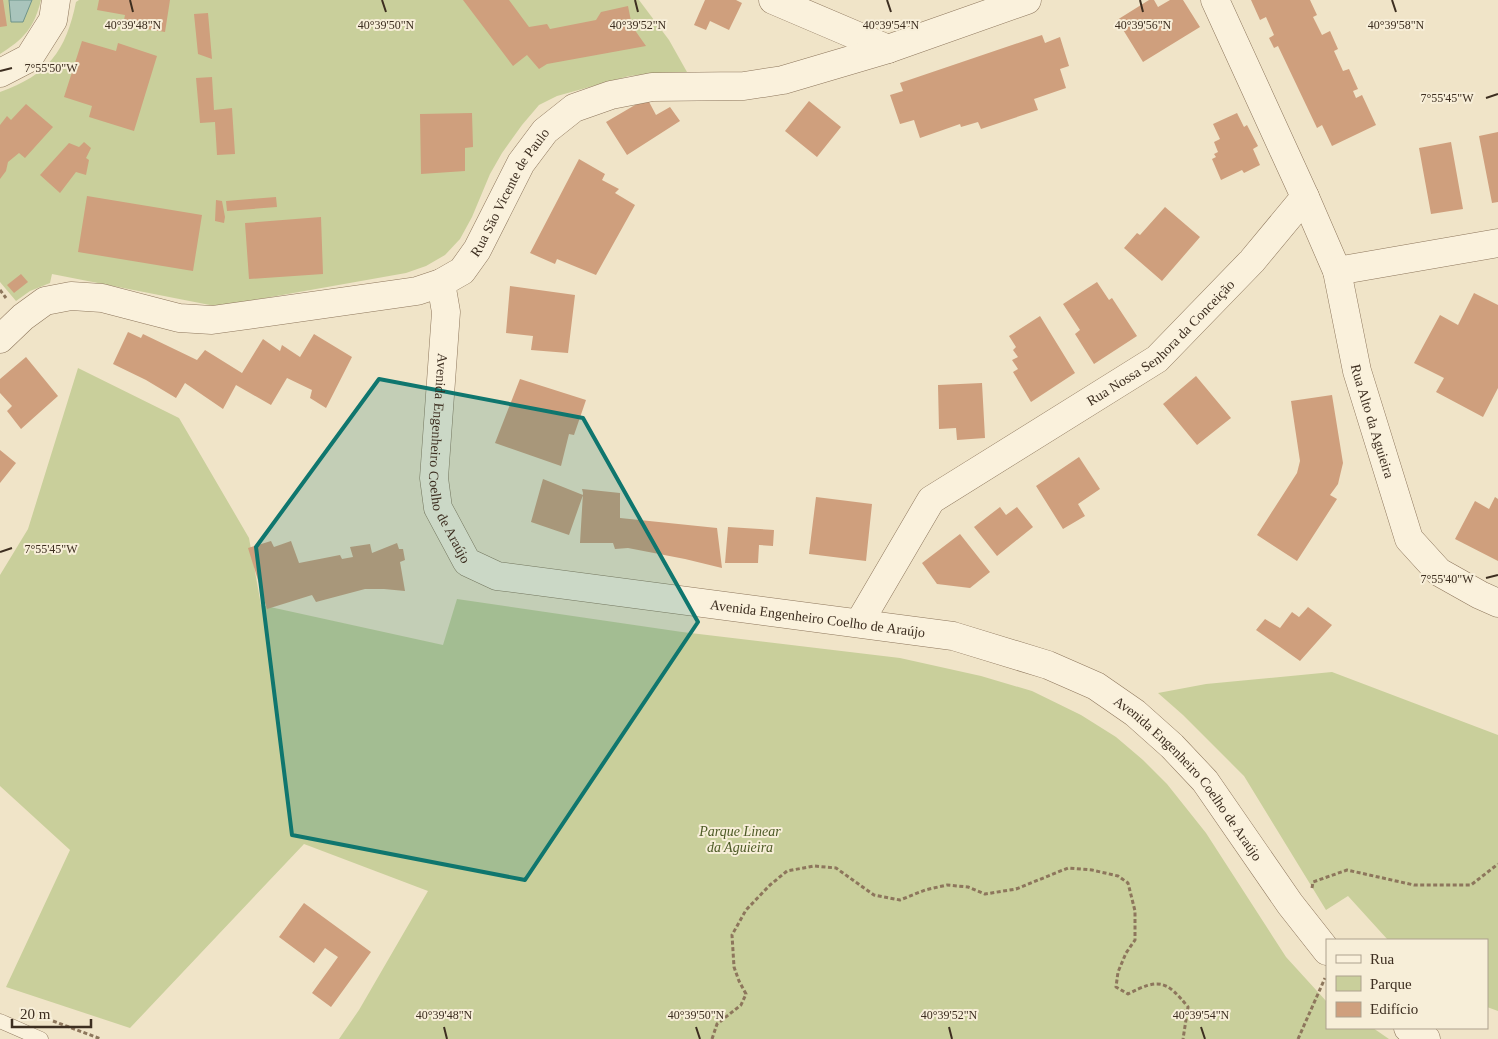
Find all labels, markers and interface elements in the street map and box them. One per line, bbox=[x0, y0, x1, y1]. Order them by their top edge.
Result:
text: 40°39'48"N bbox=[105, 18, 162, 32]
text: 40°39'50"N bbox=[358, 18, 415, 32]
text: 40°39'52"N bbox=[610, 18, 667, 32]
text: 40°39'54"N bbox=[863, 18, 920, 32]
text: 40°39'56"N bbox=[1115, 18, 1172, 32]
text: 40°39'58"N bbox=[1368, 18, 1425, 32]
text: 7°55'50"W bbox=[24, 61, 78, 75]
text: 7°55'45"W bbox=[1420, 91, 1474, 105]
street label: Rua São Vicente de Paulo bbox=[468, 126, 552, 260]
street label: Rua Nossa Senhora da Conceição bbox=[1084, 277, 1238, 409]
street label: Avenida Engenheiro Coelho de Araújo bbox=[426, 352, 473, 566]
street label: Rua Alto da Aguieira bbox=[1348, 363, 1397, 481]
text: 7°55'45"W bbox=[24, 542, 78, 556]
text: 7°55'40"W bbox=[1420, 572, 1474, 586]
street label: Avenida Engenheiro Coelho de Araújo bbox=[709, 597, 926, 640]
street label: Avenida Engenheiro Coelho de Araújo bbox=[1111, 694, 1265, 864]
park label: Parque Linear da Aguieira bbox=[698, 824, 781, 855]
legend bbox=[1326, 939, 1488, 1029]
text: Rua bbox=[1370, 951, 1395, 967]
text: Parque bbox=[1370, 976, 1412, 992]
scale bar bbox=[12, 996, 91, 1028]
text: Edifício bbox=[1370, 1001, 1418, 1017]
text: 20 m bbox=[20, 1006, 51, 1022]
text: 40°39'48"N bbox=[416, 1008, 473, 1022]
text: 40°39'50"N bbox=[668, 1008, 725, 1022]
text: 40°39'52"N bbox=[921, 1008, 978, 1022]
text: 40°39'54"N bbox=[1173, 1008, 1230, 1022]

